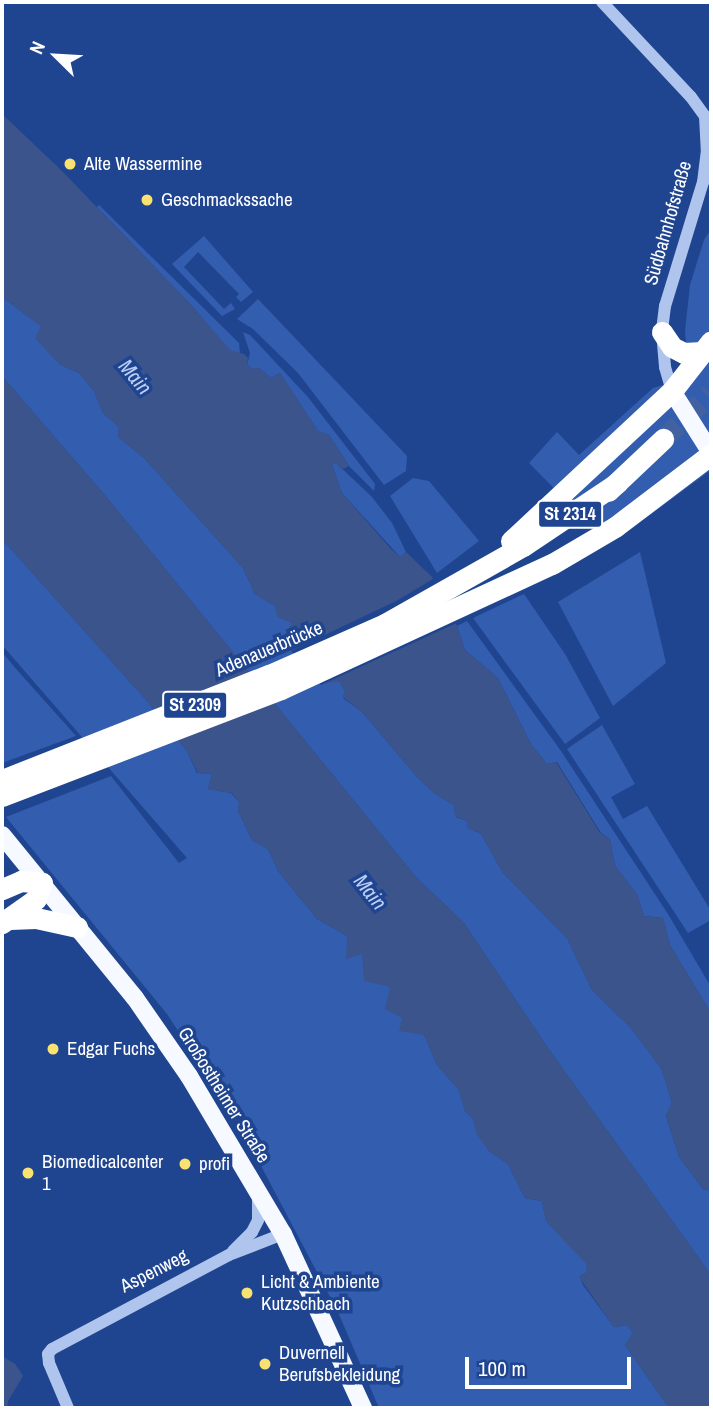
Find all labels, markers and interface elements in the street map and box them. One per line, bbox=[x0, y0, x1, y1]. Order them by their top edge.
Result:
north arrow bbox=[21, 21, 91, 91]
text: N bbox=[23, 37, 51, 58]
place label: Alte Wassermine bbox=[84, 153, 202, 175]
marker: Alte Wassermine bbox=[62, 156, 78, 172]
street label: Südbahnhofstraße bbox=[639, 158, 697, 288]
place label: Geschmackssache bbox=[161, 189, 293, 211]
marker: Geschmackssache bbox=[139, 192, 155, 208]
water label: Main bbox=[113, 354, 157, 400]
road number: St 2314 bbox=[537, 500, 603, 528]
street label: Adenauerbrücke bbox=[212, 616, 326, 682]
road number: St 2309 bbox=[162, 690, 228, 720]
water label: Main bbox=[348, 869, 392, 915]
street label: Großostheimer Straße bbox=[173, 1023, 275, 1167]
place label: Edgar Fuchs bbox=[67, 1038, 155, 1060]
marker: Edgar Fuchs bbox=[45, 1041, 61, 1057]
place label: Biomedicalcenter 1 bbox=[42, 1151, 163, 1195]
place label: profi bbox=[199, 1153, 230, 1175]
marker: profi bbox=[177, 1156, 193, 1172]
marker: Biomedicalcenter 1 bbox=[20, 1165, 36, 1181]
street label: Aspenweg bbox=[116, 1244, 192, 1298]
place label: Licht & Ambiente Kutzschbach bbox=[261, 1271, 381, 1315]
marker: Licht & Ambiente Kutzschbach bbox=[239, 1285, 255, 1301]
place label: Duvernell Berufsbekleidung bbox=[279, 1342, 400, 1386]
scale bar bbox=[468, 1344, 634, 1388]
text: 100 m bbox=[478, 1354, 526, 1383]
marker: Duvernell Berufsbekleidung bbox=[257, 1356, 273, 1372]

